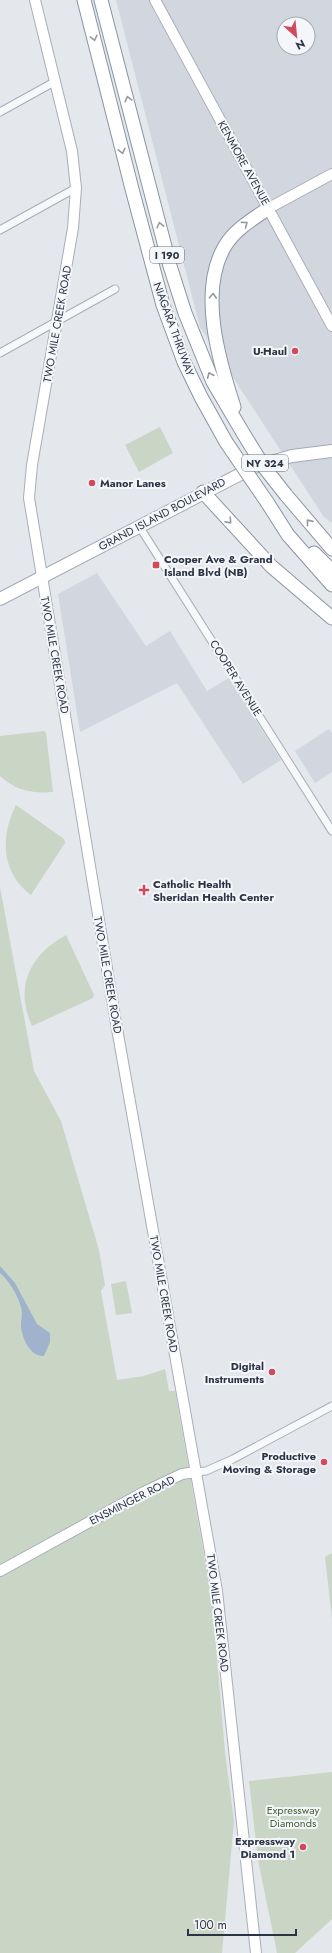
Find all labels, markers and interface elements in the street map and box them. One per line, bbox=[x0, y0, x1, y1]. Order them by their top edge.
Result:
north arrow bbox=[276, 16, 316, 56]
one-way arrow bbox=[89, 35, 97, 41]
text: N bbox=[293, 36, 308, 54]
one-way arrow bbox=[124, 96, 133, 103]
street label: KENMORE AVENUE bbox=[214, 118, 274, 208]
one-way arrow bbox=[117, 147, 126, 154]
one-way arrow bbox=[156, 222, 165, 229]
one-way arrow bbox=[241, 222, 248, 229]
road number: I 190 bbox=[150, 247, 184, 263]
street label: TWO MILE CREEK ROAD bbox=[39, 264, 75, 384]
street label: NIAGARA THRUWAY bbox=[150, 280, 199, 379]
one-way arrow bbox=[209, 293, 217, 299]
place label: U-Haul bbox=[253, 343, 287, 359]
marker: U-Haul bbox=[290, 346, 300, 356]
one-way arrow bbox=[207, 371, 215, 379]
road number: NY 324 bbox=[242, 455, 288, 471]
street label: GRAND ISLAND BOULEVARD bbox=[96, 473, 229, 554]
place label: Manor Lanes bbox=[100, 475, 166, 491]
marker: Manor Lanes bbox=[87, 478, 97, 488]
one-way arrow bbox=[224, 517, 231, 524]
one-way arrow bbox=[306, 520, 313, 527]
place label: Cooper Ave & Grand Island Blvd (NB) bbox=[164, 551, 273, 580]
marker: Cooper Ave & Grand Island Blvd (NB) bbox=[151, 560, 161, 570]
street label: TWO MILE CREEK ROAD bbox=[37, 595, 73, 715]
street label: COOPER AVENUE bbox=[206, 637, 266, 719]
place label: Catholic Health Sheridan Health Center bbox=[153, 876, 274, 905]
marker: Catholic Health Sheridan Health Center bbox=[138, 884, 150, 896]
street label: TWO MILE CREEK ROAD bbox=[90, 915, 126, 1035]
street label: TWO MILE CREEK ROAD bbox=[146, 1234, 182, 1354]
place label: Digital Instruments bbox=[205, 1358, 264, 1387]
marker: Digital Instruments bbox=[267, 1367, 277, 1377]
place label: Productive Moving & Storage bbox=[223, 1448, 316, 1477]
marker: Productive Moving & Storage bbox=[319, 1457, 329, 1467]
street label: ENSMINGER ROAD bbox=[86, 1471, 178, 1528]
street label: TWO MILE CREEK ROAD bbox=[203, 1553, 233, 1673]
park label: Expressway Diamonds bbox=[267, 1802, 319, 1831]
place label: Expressway Diamond 1 bbox=[235, 1833, 295, 1862]
marker: Expressway Diamond 1 bbox=[298, 1842, 308, 1852]
scale bar bbox=[188, 1911, 296, 1937]
text: 100 m bbox=[194, 1916, 227, 1934]

